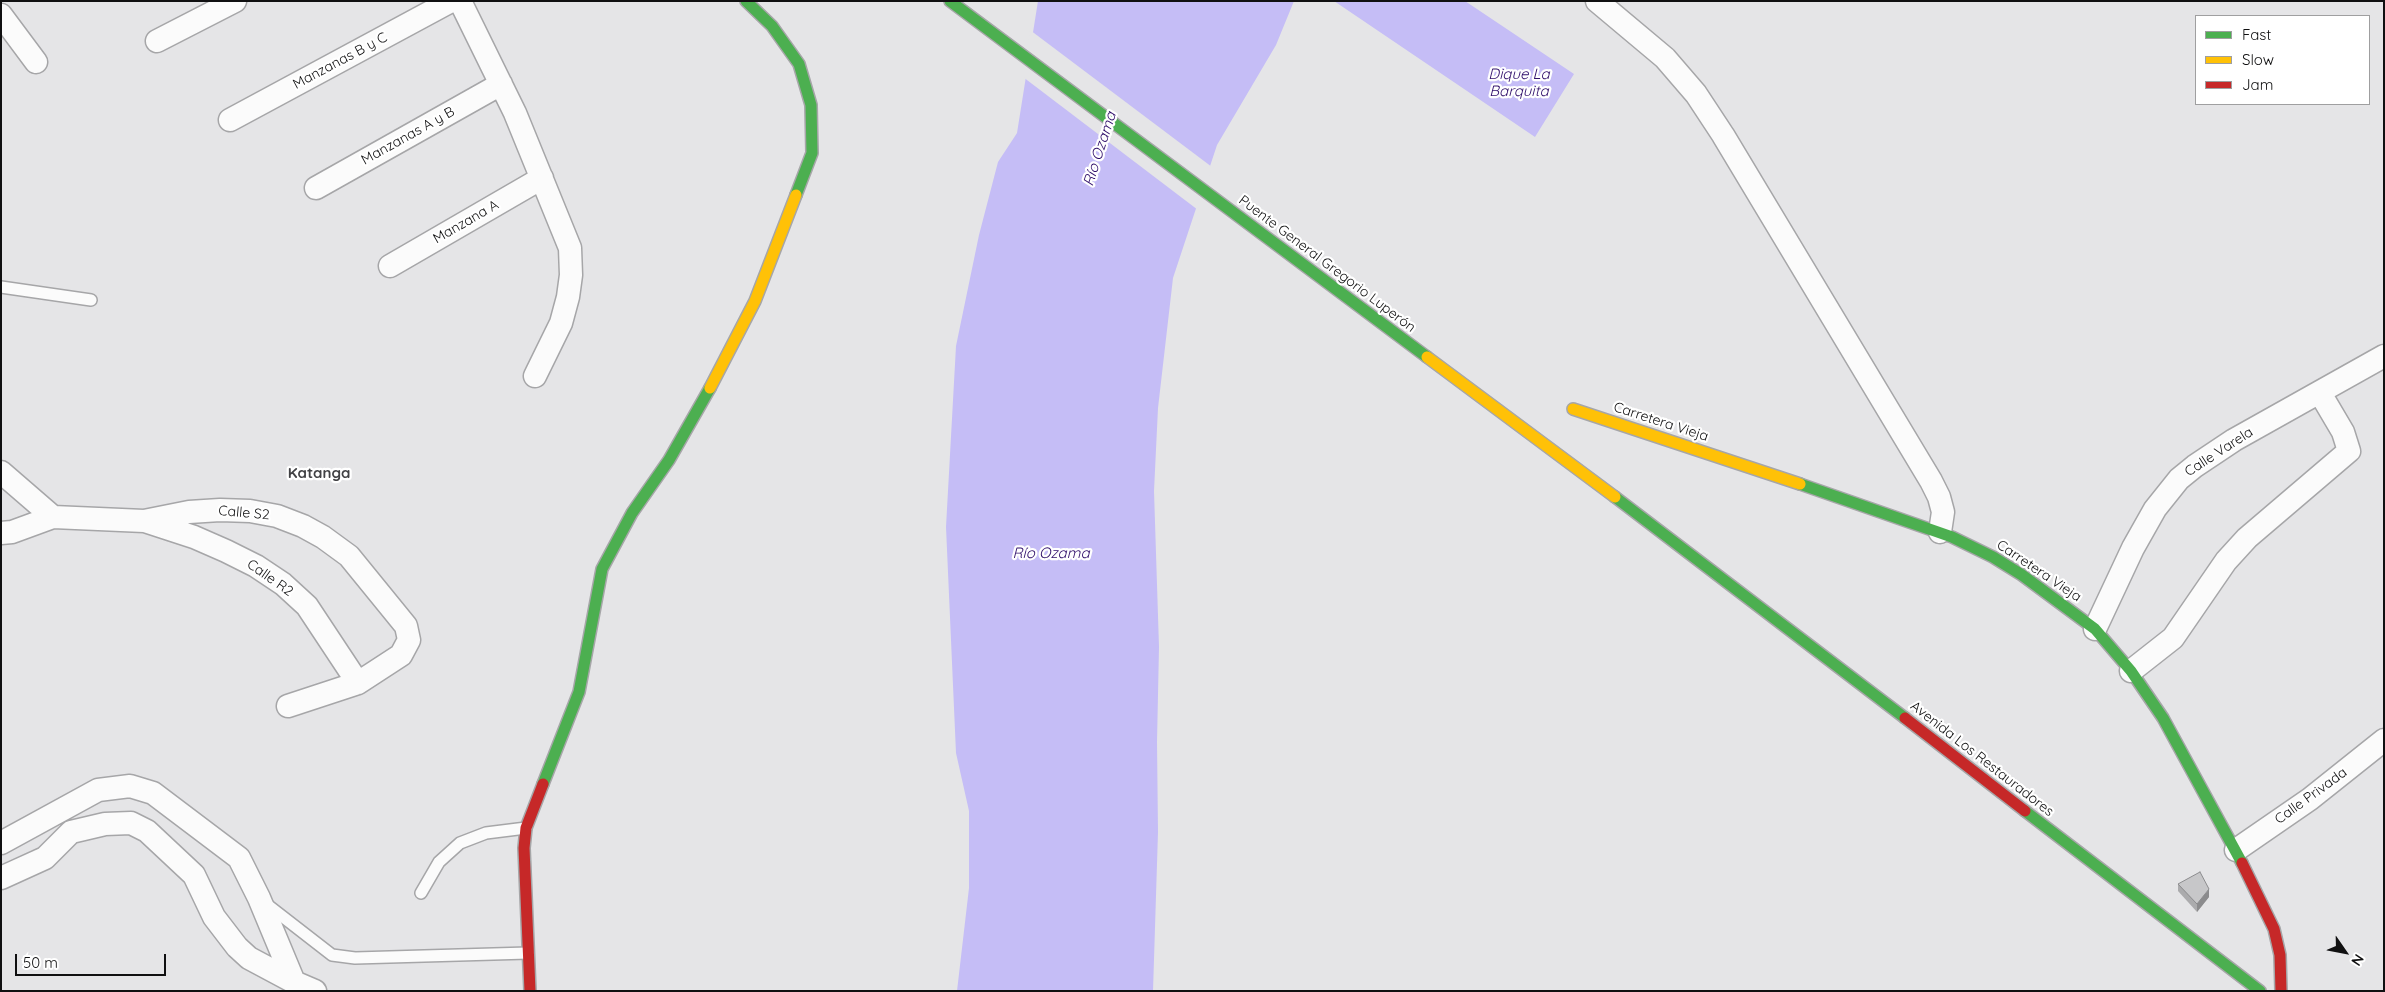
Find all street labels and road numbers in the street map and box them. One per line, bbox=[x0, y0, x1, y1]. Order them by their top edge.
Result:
street label: Manzanas B y C bbox=[290, 29, 390, 93]
street label: Manzanas A y B bbox=[358, 103, 458, 169]
street label: Puente General Gregorio Luperón bbox=[1235, 192, 1419, 336]
street label: Manzana A bbox=[430, 197, 502, 247]
street label: Carretera Vieja bbox=[1612, 399, 1710, 445]
street label: Calle Varela bbox=[2182, 424, 2256, 480]
street label: Calle S2 bbox=[218, 502, 270, 524]
street label: Carretera Vieja bbox=[1993, 536, 2085, 606]
street label: Calle R2 bbox=[244, 556, 296, 600]
street label: Avenida Los Restauradores bbox=[1907, 698, 2057, 820]
street label: Calle Privada bbox=[2272, 764, 2350, 828]

